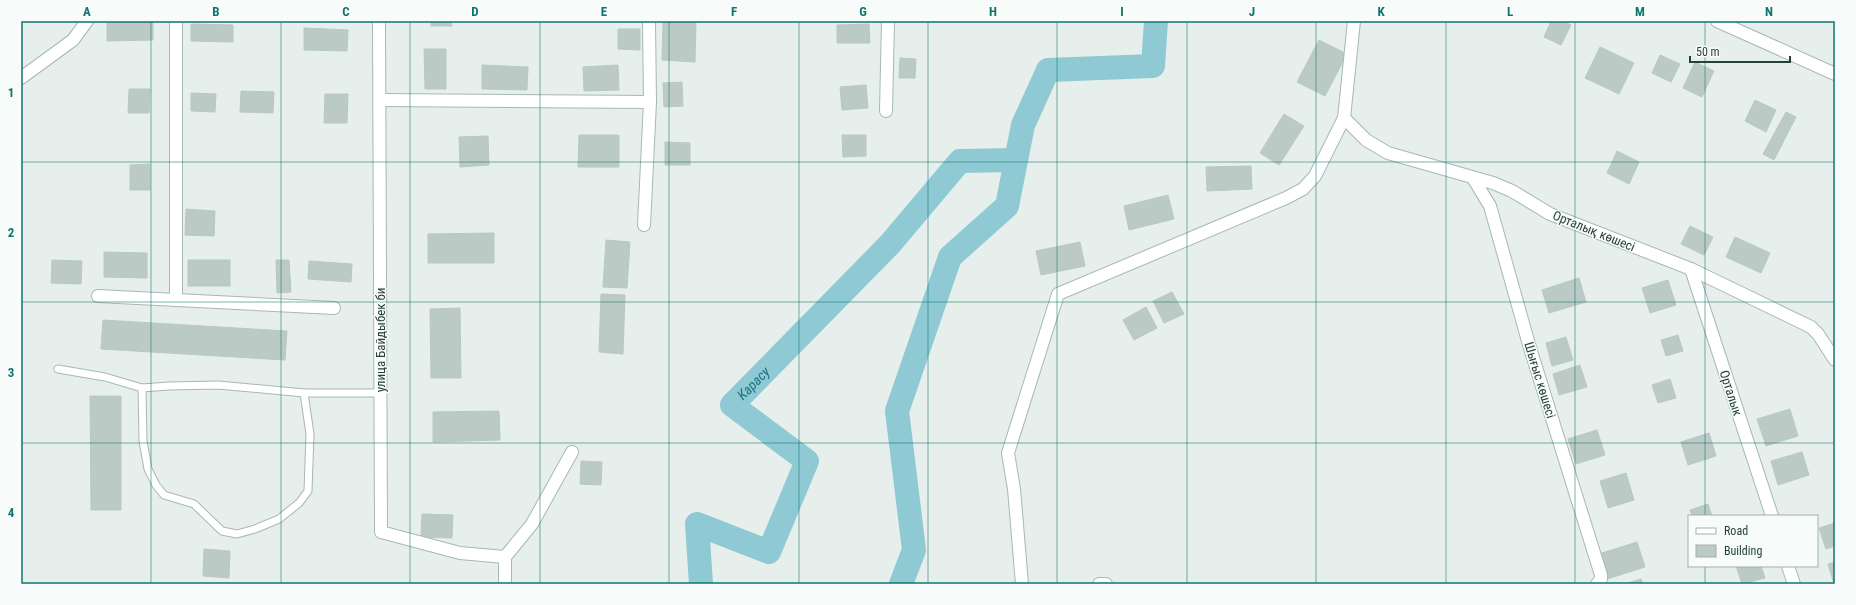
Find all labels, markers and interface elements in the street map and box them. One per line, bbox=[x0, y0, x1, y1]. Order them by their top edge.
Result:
text: A bbox=[83, 4, 91, 19]
text: B bbox=[212, 4, 220, 19]
text: C bbox=[342, 4, 350, 19]
text: D bbox=[471, 4, 479, 19]
text: E bbox=[601, 4, 608, 19]
text: F bbox=[731, 4, 737, 19]
text: G bbox=[859, 4, 867, 19]
text: H bbox=[989, 4, 997, 19]
text: I bbox=[1120, 4, 1124, 19]
text: J bbox=[1249, 4, 1255, 19]
text: K bbox=[1377, 4, 1385, 19]
text: L bbox=[1507, 4, 1513, 19]
text: M bbox=[1635, 4, 1645, 19]
text: N bbox=[1765, 4, 1773, 19]
scale bar bbox=[1690, 38, 1790, 64]
text: 50 m bbox=[1696, 45, 1720, 59]
text: 1 bbox=[8, 85, 14, 100]
street label: Орталық көшесі bbox=[1551, 208, 1637, 254]
text: 2 bbox=[8, 225, 15, 240]
street label: улица Байдыбек би bbox=[373, 288, 388, 392]
street label: Шығыс көшесі bbox=[1521, 340, 1559, 420]
water label: Карасу bbox=[734, 363, 773, 403]
text: 3 bbox=[8, 365, 14, 380]
street label: Орталык bbox=[1717, 368, 1746, 418]
text: 4 bbox=[8, 505, 15, 520]
legend bbox=[1688, 515, 1818, 567]
text: Road bbox=[1724, 524, 1748, 538]
text: Building bbox=[1724, 544, 1762, 558]

